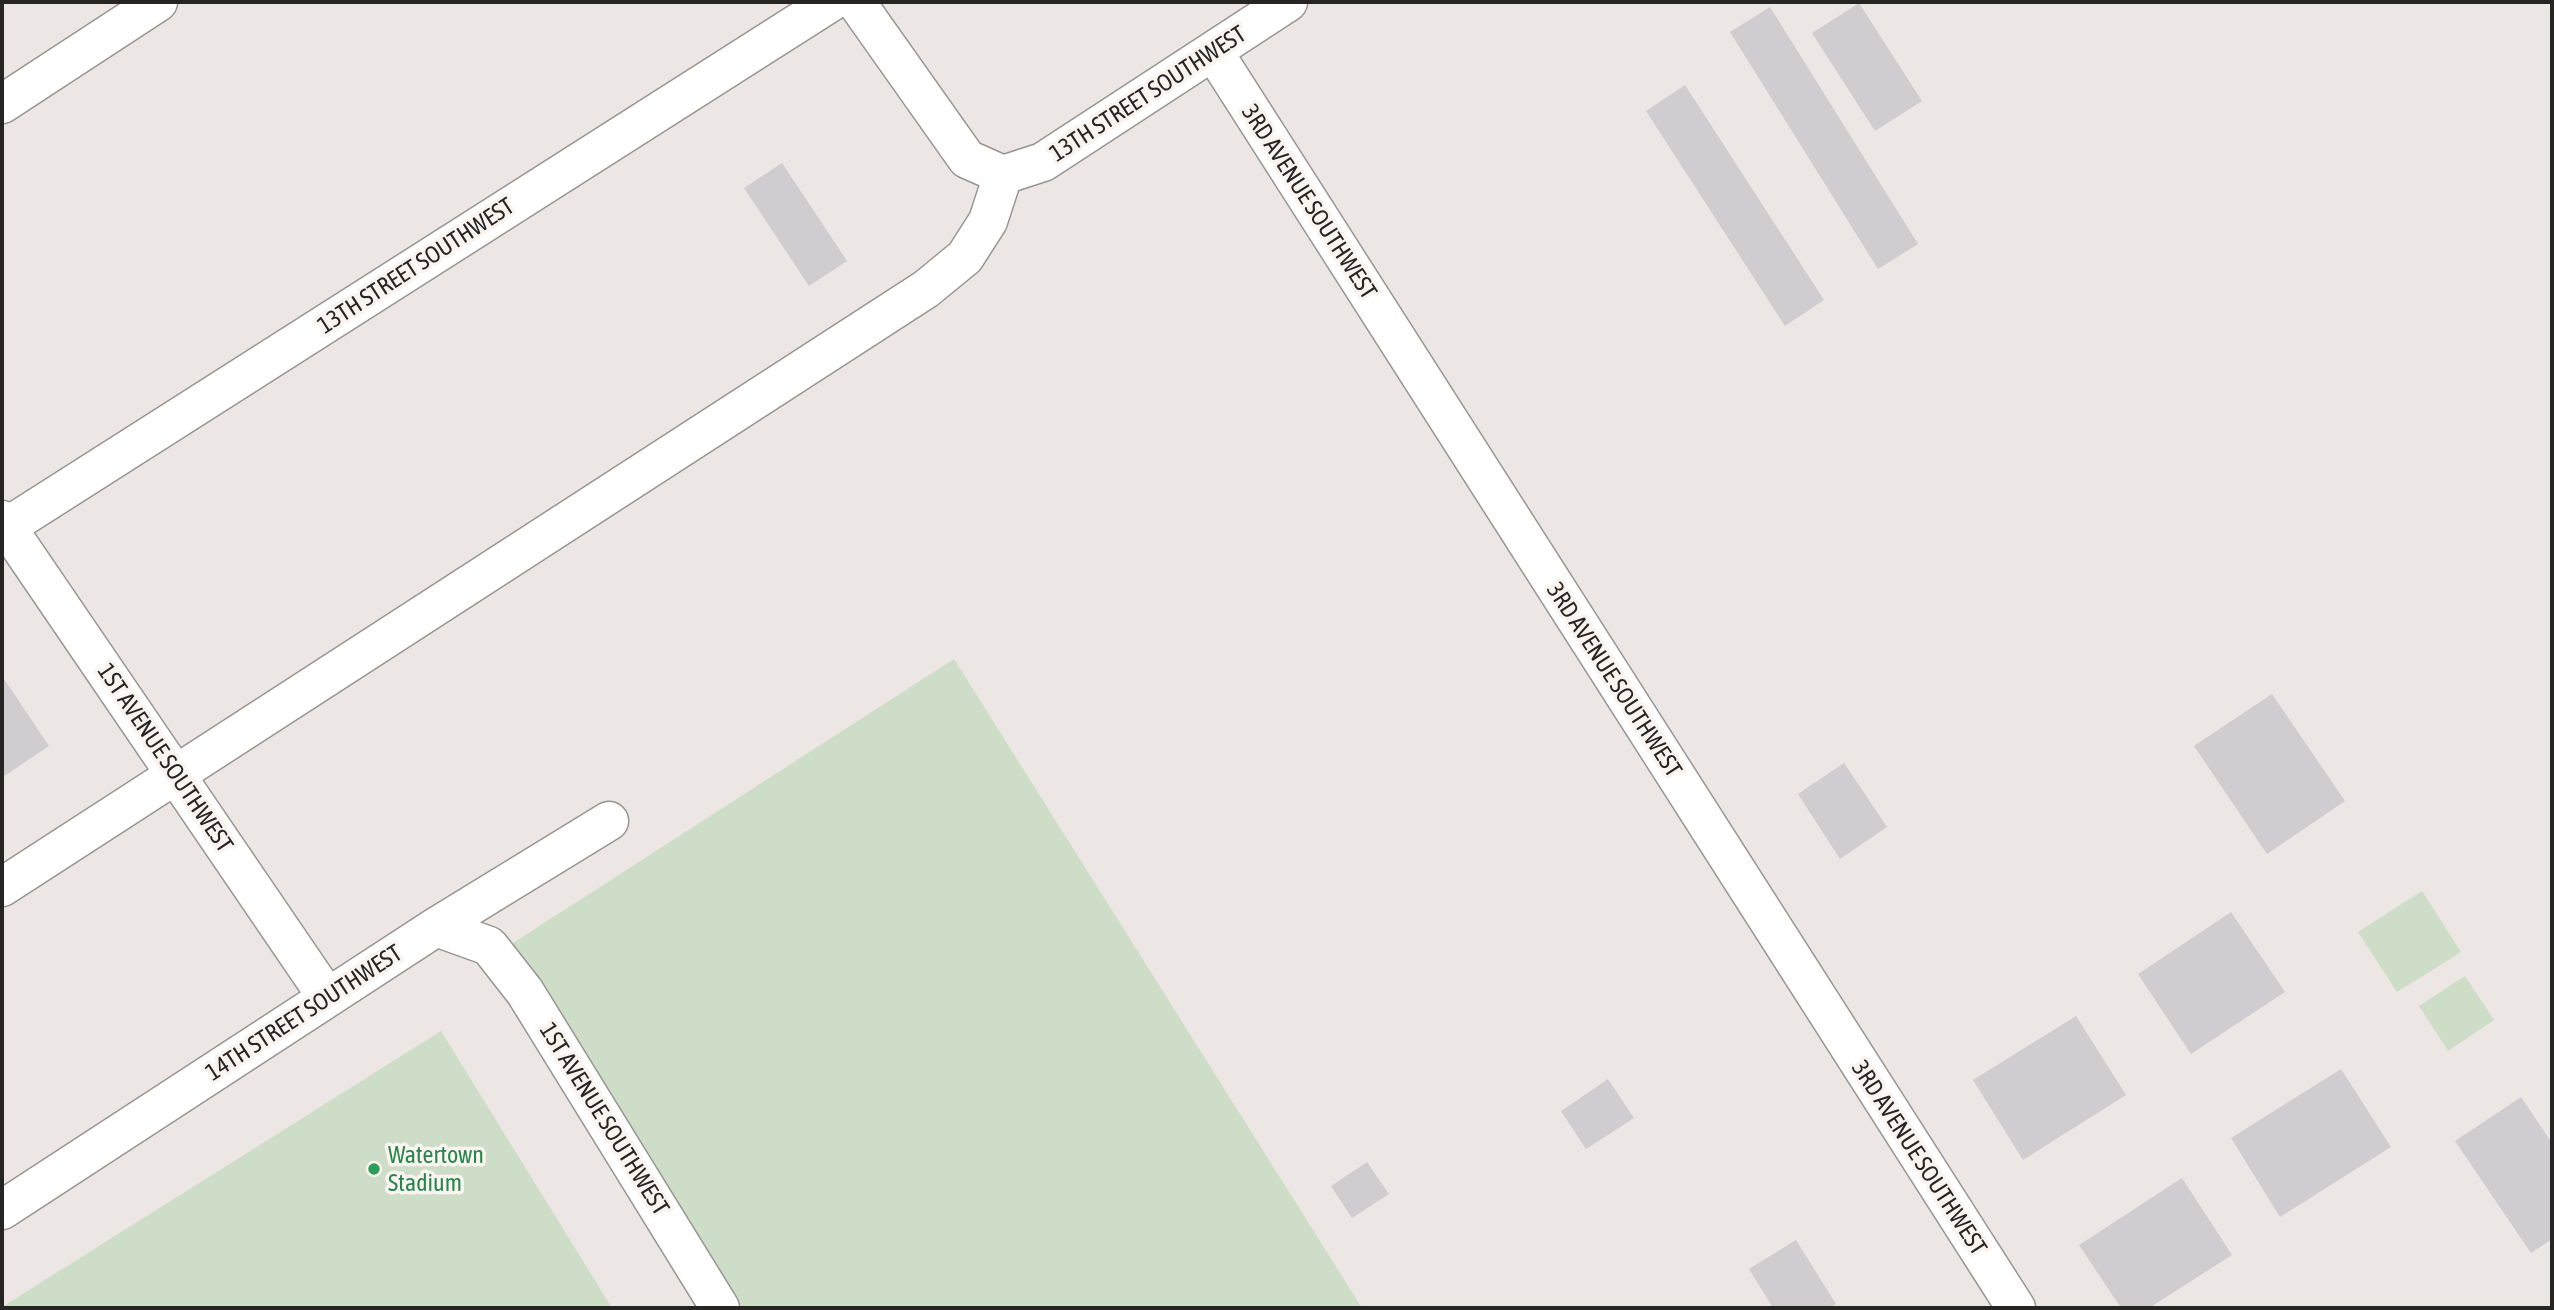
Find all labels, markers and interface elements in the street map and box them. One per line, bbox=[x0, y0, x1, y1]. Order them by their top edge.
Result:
street label: 13TH STREET SOUTHWEST bbox=[1044, 20, 1252, 168]
street label: 3RD AVENUE SOUTHWEST bbox=[1235, 99, 1383, 305]
street label: 13TH STREET SOUTHWEST bbox=[312, 192, 520, 340]
street label: 3RD AVENUE SOUTHWEST bbox=[1540, 577, 1688, 783]
street label: 1ST AVENUE SOUTHWEST bbox=[91, 658, 239, 858]
street label: 14TH STREET SOUTHWEST bbox=[200, 939, 408, 1087]
street label: 1ST AVENUE SOUTHWEST bbox=[533, 1018, 675, 1220]
street label: 3RD AVENUE SOUTHWEST bbox=[1845, 1055, 1993, 1261]
place label: Watertown Stadium bbox=[388, 1141, 484, 1197]
marker: Watertown Stadium bbox=[366, 1161, 382, 1177]

